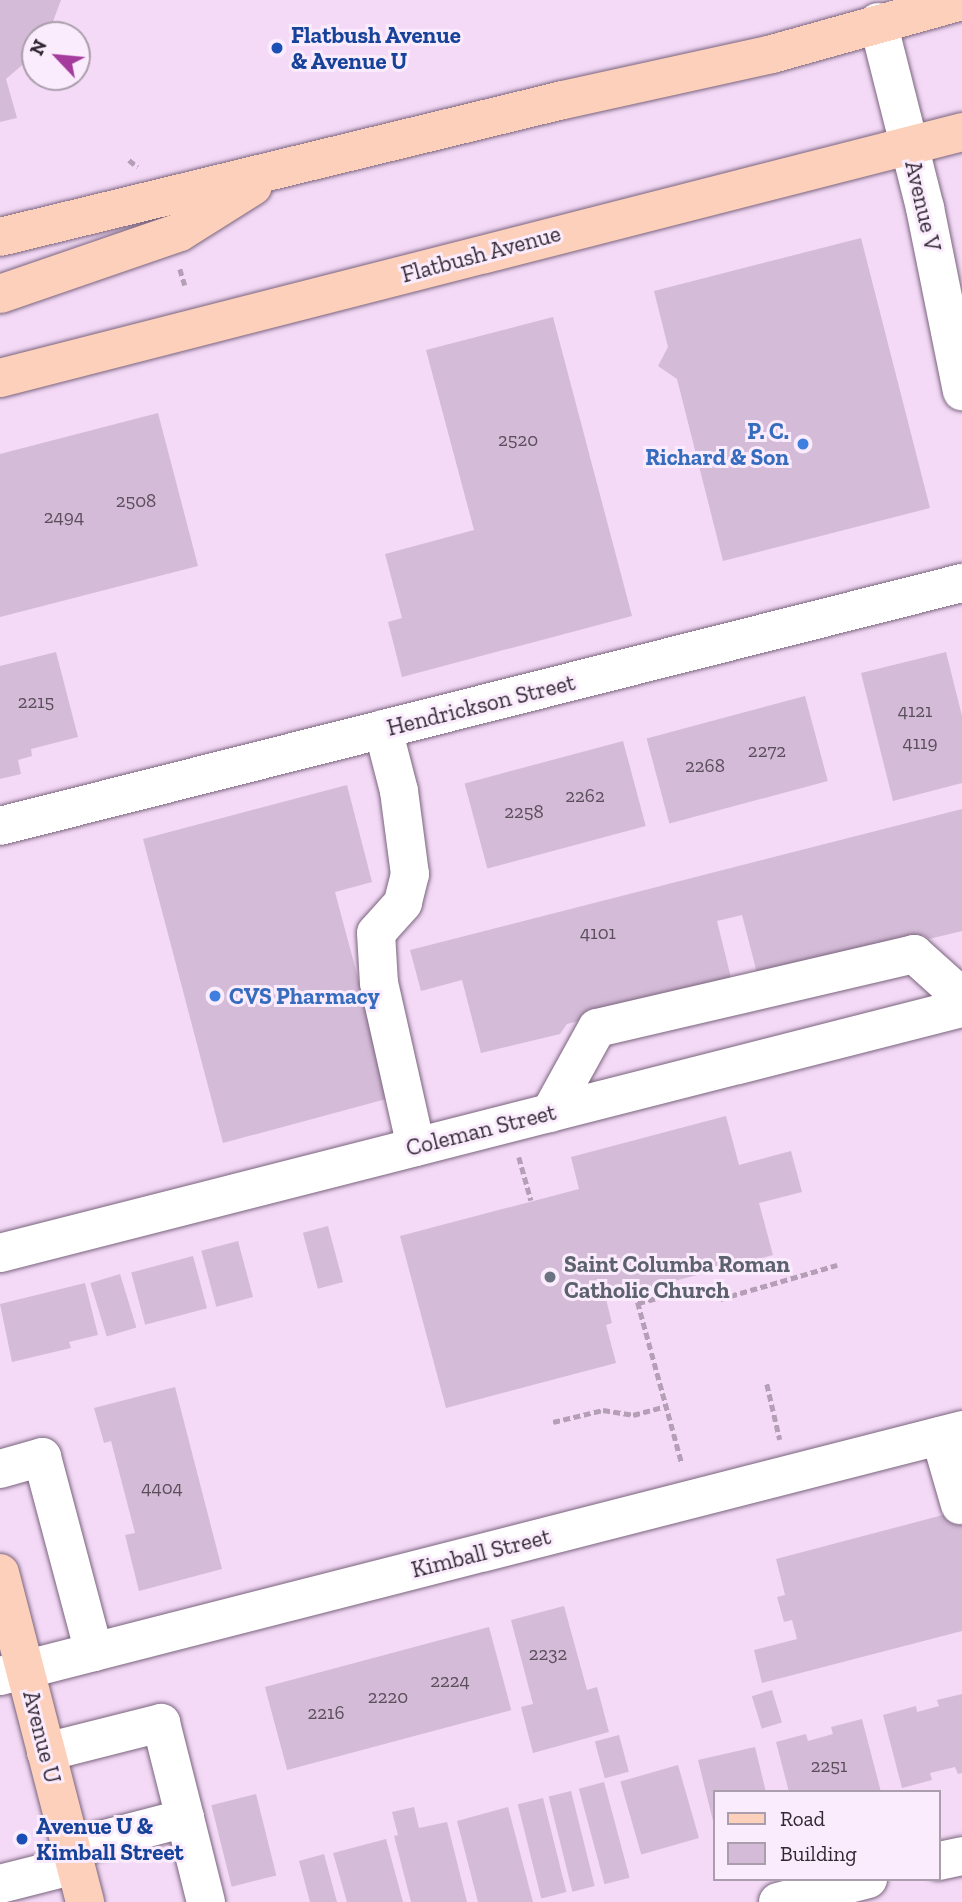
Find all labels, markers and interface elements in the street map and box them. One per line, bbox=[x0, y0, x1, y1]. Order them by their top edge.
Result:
north arrow bbox=[21, 21, 91, 91]
place label: Flatbush Avenue & Avenue U bbox=[291, 21, 461, 75]
text: N bbox=[25, 36, 52, 59]
marker: Flatbush Avenue & Avenue U bbox=[269, 40, 285, 56]
street label: Avenue V bbox=[899, 158, 947, 254]
street label: Flatbush Avenue bbox=[398, 219, 564, 289]
place label: P. C. Richard & Son bbox=[645, 417, 789, 471]
house number: 2520 bbox=[498, 429, 538, 451]
marker: P. C. Richard & Son bbox=[795, 436, 811, 452]
house number: 2508 bbox=[116, 490, 156, 512]
house number: 2494 bbox=[44, 506, 84, 528]
street label: Hendrickson Street bbox=[384, 668, 578, 742]
house number: 2215 bbox=[18, 691, 54, 713]
house number: 4121 bbox=[898, 700, 932, 722]
house number: 4119 bbox=[903, 732, 937, 754]
house number: 2272 bbox=[748, 740, 786, 762]
house number: 2268 bbox=[685, 755, 725, 777]
house number: 2262 bbox=[565, 785, 605, 807]
house number: 2258 bbox=[504, 801, 544, 823]
house number: 4101 bbox=[580, 922, 616, 944]
place label: CVS Pharmacy bbox=[229, 982, 380, 1010]
marker: CVS Pharmacy bbox=[207, 988, 223, 1004]
street label: Coleman Street bbox=[403, 1098, 559, 1162]
place label: Saint Columba Roman Catholic Church bbox=[564, 1250, 790, 1304]
marker: Saint Columba Roman Catholic Church bbox=[542, 1269, 558, 1285]
house number: 4404 bbox=[141, 1477, 183, 1499]
street label: Kimball Street bbox=[409, 1522, 553, 1584]
house number: 2232 bbox=[529, 1643, 567, 1665]
house number: 2224 bbox=[430, 1670, 470, 1692]
house number: 2220 bbox=[368, 1686, 408, 1708]
street label: Avenue U bbox=[17, 1688, 67, 1786]
house number: 2216 bbox=[308, 1702, 344, 1724]
house number: 2251 bbox=[811, 1755, 847, 1777]
legend bbox=[713, 1790, 941, 1881]
text: Road bbox=[780, 1806, 825, 1831]
place label: Avenue U & Kimball Street bbox=[36, 1812, 184, 1866]
marker: Avenue U & Kimball Street bbox=[14, 1831, 30, 1847]
text: Building bbox=[780, 1841, 857, 1866]

